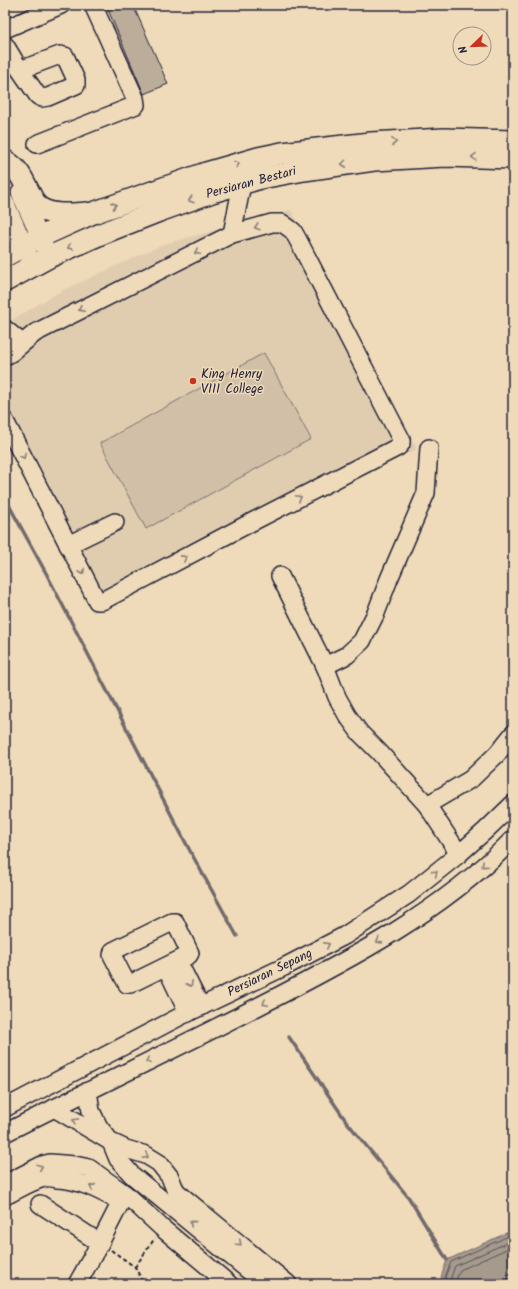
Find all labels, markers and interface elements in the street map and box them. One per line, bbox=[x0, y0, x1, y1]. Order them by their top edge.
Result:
north arrow bbox=[452, 26, 492, 66]
text: N bbox=[454, 43, 473, 56]
one-way arrow bbox=[391, 138, 397, 146]
one-way arrow bbox=[471, 153, 477, 161]
one-way arrow bbox=[341, 159, 347, 168]
one-way arrow bbox=[234, 160, 241, 169]
street label: Persiaran Bestari bbox=[204, 161, 299, 205]
one-way arrow bbox=[187, 195, 194, 203]
one-way arrow bbox=[111, 202, 118, 210]
one-way arrow bbox=[254, 222, 261, 231]
one-way arrow bbox=[67, 242, 74, 250]
one-way arrow bbox=[194, 247, 202, 255]
one-way arrow bbox=[77, 304, 85, 312]
place label: King Henry VIII College bbox=[201, 364, 263, 400]
marker: King Henry VIII College bbox=[188, 376, 198, 386]
one-way arrow bbox=[18, 452, 26, 459]
one-way arrow bbox=[295, 495, 302, 502]
one-way arrow bbox=[180, 555, 187, 562]
one-way arrow bbox=[77, 568, 84, 575]
one-way arrow bbox=[482, 861, 489, 868]
one-way arrow bbox=[431, 871, 438, 878]
one-way arrow bbox=[376, 936, 383, 944]
one-way arrow bbox=[323, 942, 330, 949]
street label: Persiaran Sepang bbox=[224, 943, 316, 1003]
one-way arrow bbox=[185, 979, 193, 987]
one-way arrow bbox=[261, 998, 269, 1006]
one-way arrow bbox=[145, 1057, 153, 1064]
one-way arrow bbox=[72, 1118, 79, 1125]
one-way arrow bbox=[142, 1151, 149, 1159]
one-way arrow bbox=[35, 1164, 43, 1172]
one-way arrow bbox=[88, 1184, 96, 1192]
one-way arrow bbox=[189, 1221, 196, 1228]
one-way arrow bbox=[235, 1239, 242, 1246]

